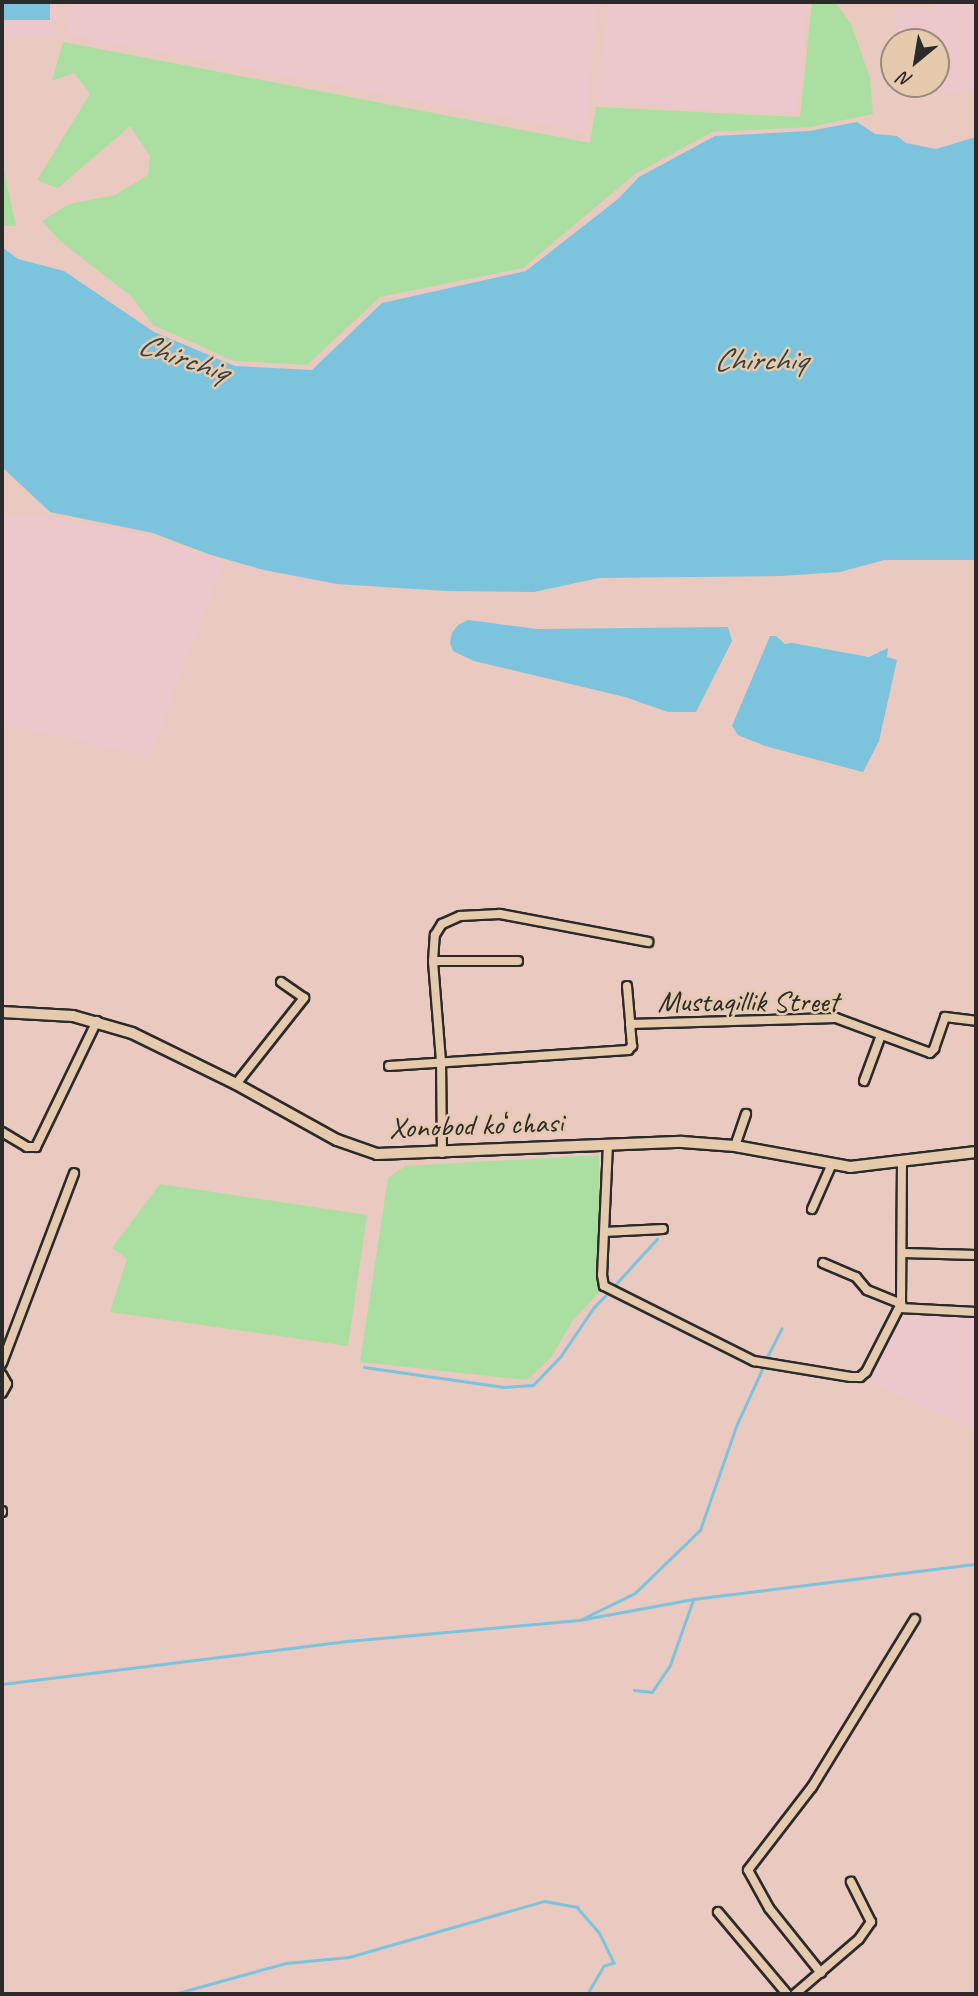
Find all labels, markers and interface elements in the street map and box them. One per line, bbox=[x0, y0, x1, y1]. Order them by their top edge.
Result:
north arrow bbox=[880, 28, 950, 98]
text: N bbox=[894, 66, 917, 93]
water label: Chirchiq bbox=[133, 325, 233, 391]
water label: Chirchiq bbox=[714, 341, 806, 379]
street label: Mustaqillik Street bbox=[658, 983, 838, 1019]
street label: Xonobod koʻchasi bbox=[388, 1104, 564, 1146]

